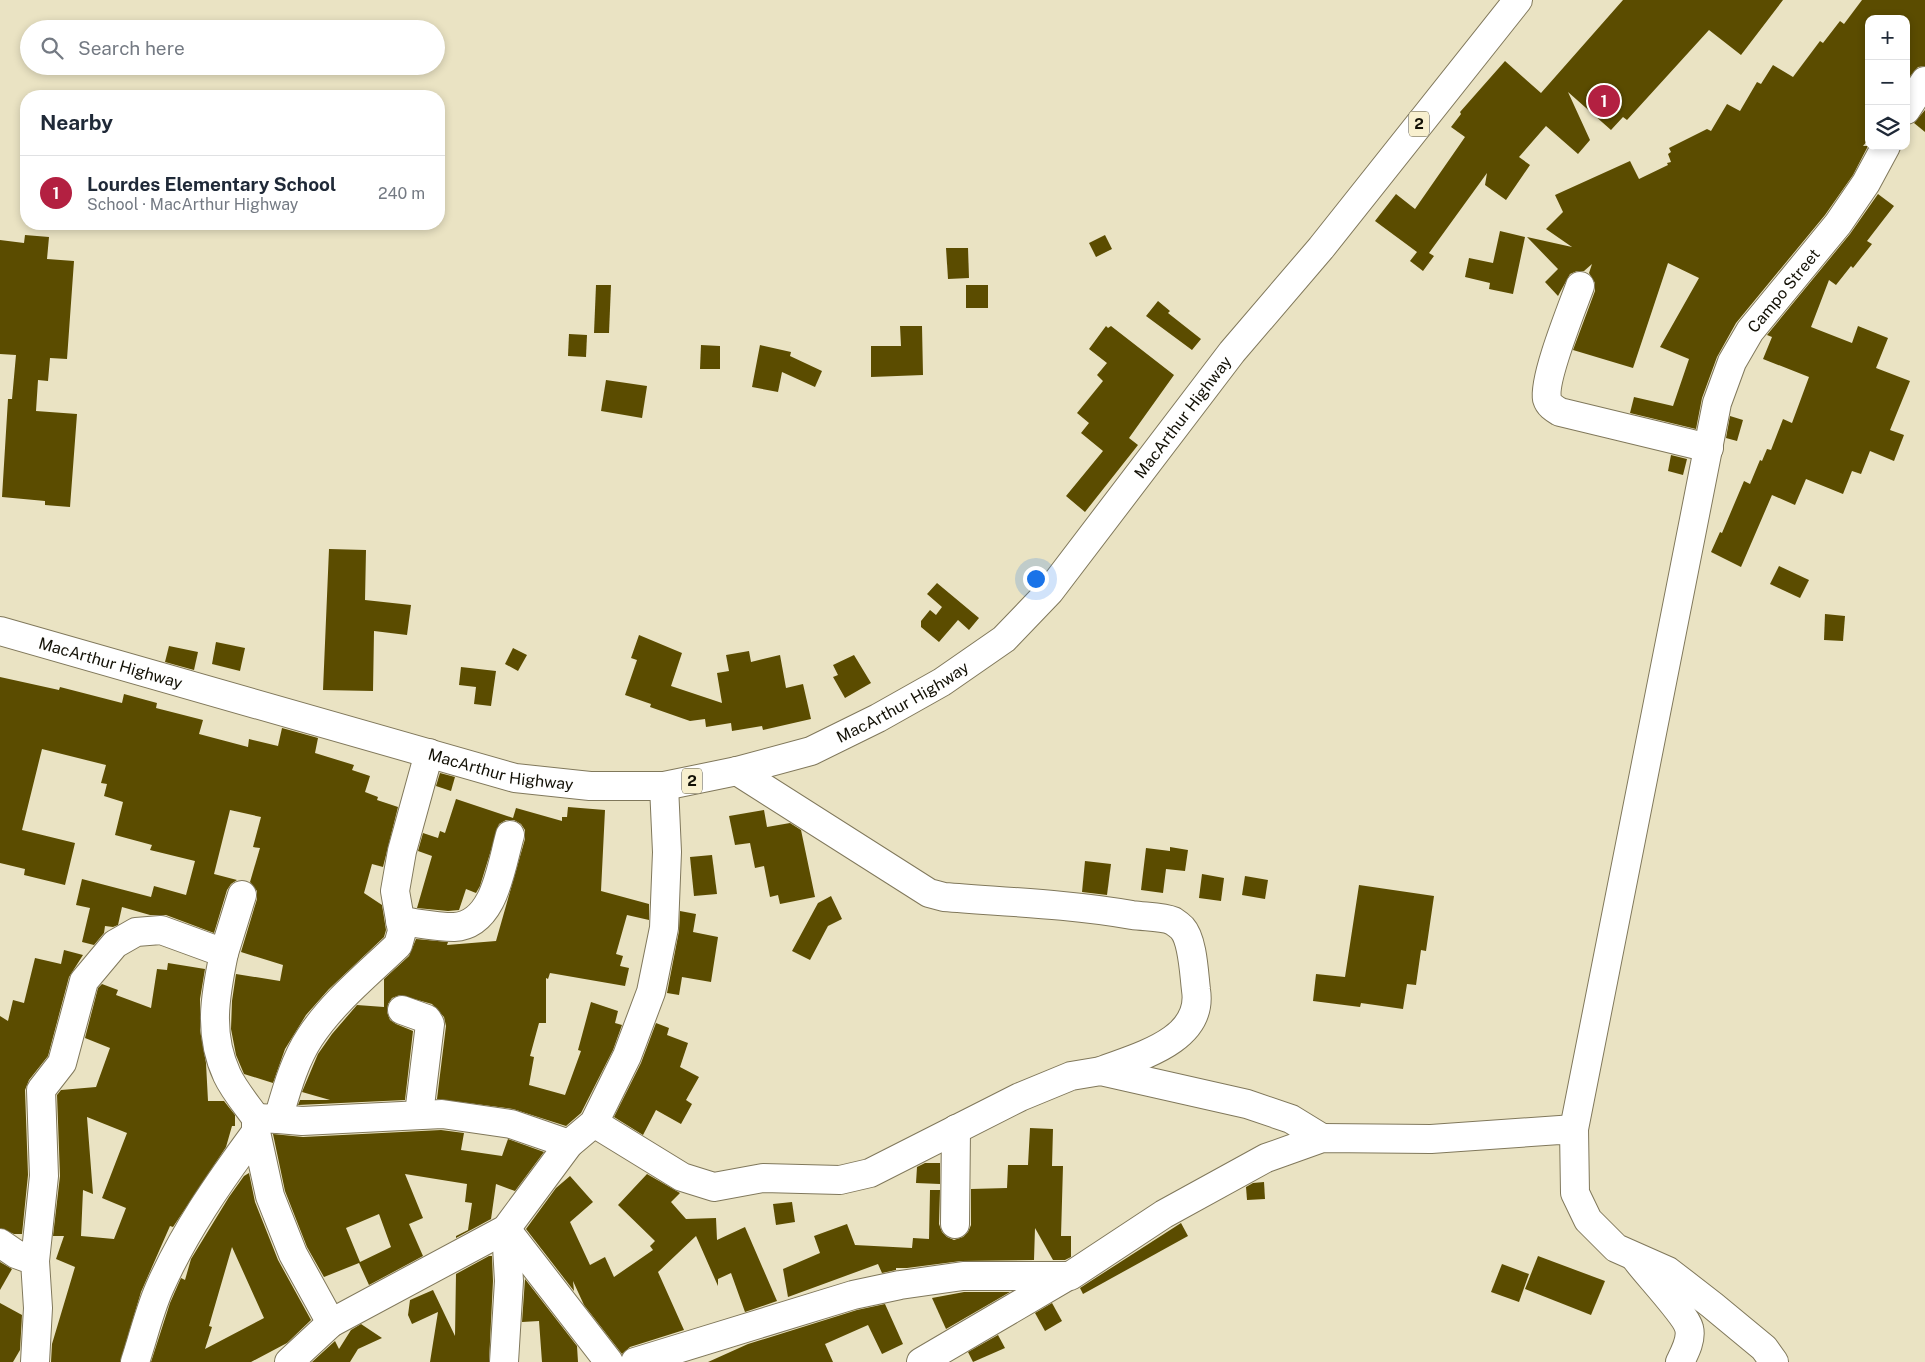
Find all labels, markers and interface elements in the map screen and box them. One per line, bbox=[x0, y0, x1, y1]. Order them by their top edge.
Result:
map controls bbox=[1865, 15, 1910, 150]
button: + bbox=[1865, 15, 1910, 60]
search box bbox=[20, 20, 445, 75]
icon: search bbox=[38, 34, 66, 62]
text: Search here bbox=[78, 37, 185, 59]
button: − bbox=[1865, 60, 1910, 105]
pin: 1 bbox=[1588, 82, 1620, 120]
button: layers bbox=[1865, 105, 1910, 150]
text: Nearby bbox=[40, 110, 113, 135]
road number: 2 bbox=[1409, 112, 1429, 136]
text: Lourdes Elementary School bbox=[87, 173, 336, 195]
text: 1 bbox=[53, 184, 59, 203]
text: 240 m bbox=[378, 184, 425, 203]
text: School · MacArthur Highway bbox=[87, 195, 298, 214]
street label: Campo Street bbox=[1744, 245, 1824, 336]
street label: MacArthur Highway bbox=[1130, 352, 1236, 482]
your location bbox=[1023, 566, 1049, 592]
street label: MacArthur Highway bbox=[36, 634, 185, 693]
street label: MacArthur Highway bbox=[833, 657, 973, 747]
street label: MacArthur Highway bbox=[426, 745, 575, 794]
road number: 2 bbox=[682, 768, 702, 794]

